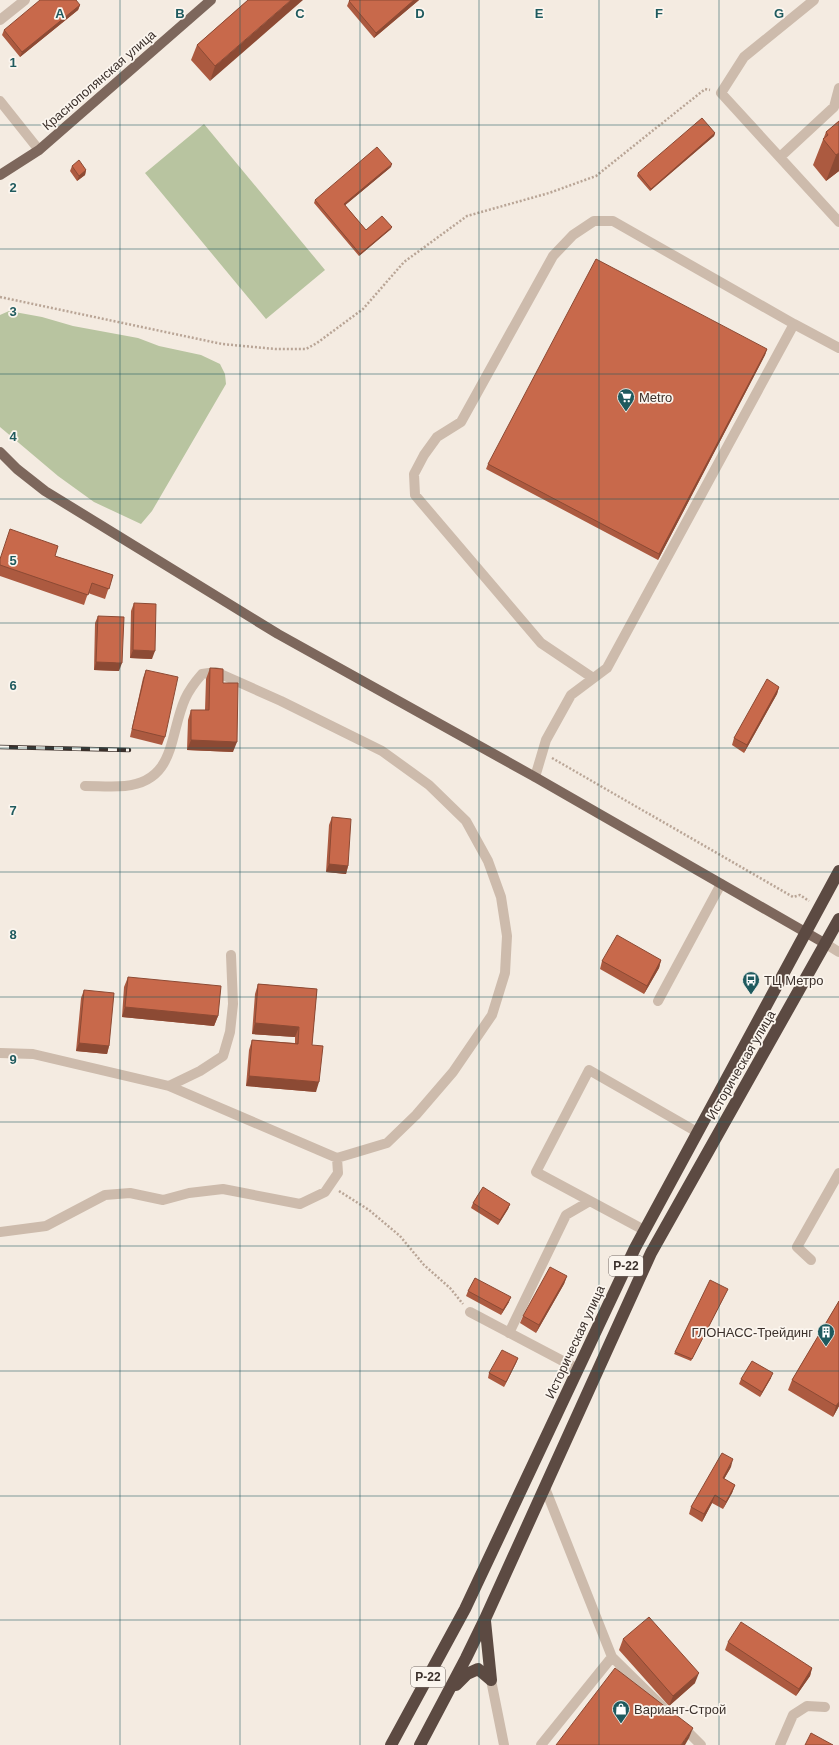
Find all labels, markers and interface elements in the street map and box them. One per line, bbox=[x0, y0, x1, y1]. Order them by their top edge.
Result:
text: A bbox=[55, 6, 65, 21]
text: B bbox=[175, 6, 185, 21]
text: C bbox=[295, 6, 305, 21]
text: D bbox=[415, 6, 425, 21]
text: E bbox=[535, 6, 544, 21]
text: F bbox=[655, 6, 663, 21]
text: G bbox=[774, 6, 784, 21]
street label: Краснополянская улица bbox=[39, 26, 159, 133]
text: 1 bbox=[9, 55, 17, 70]
text: 2 bbox=[9, 180, 17, 195]
text: 3 bbox=[9, 304, 17, 319]
supermarket icon: Metro bbox=[616, 387, 636, 412]
place label: Metro bbox=[639, 390, 672, 405]
text: 4 bbox=[9, 429, 17, 444]
text: 5 bbox=[9, 553, 17, 568]
text: 6 bbox=[9, 678, 17, 693]
text: 7 bbox=[9, 803, 17, 818]
text: 8 bbox=[9, 927, 17, 942]
bus stop icon: ТЦ Метро bbox=[741, 970, 761, 995]
place label: ТЦ Метро bbox=[764, 973, 823, 988]
street label: Историческая улица bbox=[704, 1007, 779, 1122]
text: 9 bbox=[9, 1052, 17, 1067]
road number: Р-22 bbox=[609, 1256, 643, 1276]
street label: Историческая улица bbox=[542, 1282, 608, 1401]
building icon: ГЛОНАСС-Трейдинг bbox=[816, 1322, 836, 1347]
place label: ГЛОНАСС-Трейдинг bbox=[691, 1325, 813, 1340]
road number: Р-22 bbox=[411, 1667, 445, 1687]
shop icon: Вариант-Строй bbox=[611, 1699, 631, 1724]
place label: Вариант-Строй bbox=[634, 1702, 726, 1717]

